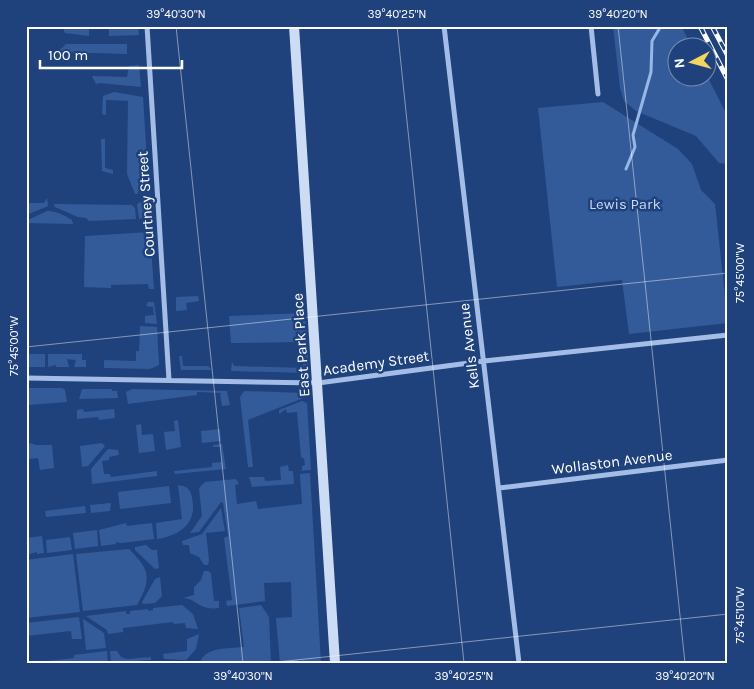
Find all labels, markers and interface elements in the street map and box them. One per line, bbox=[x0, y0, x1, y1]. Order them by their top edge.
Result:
text: 39°40'30"N bbox=[146, 7, 206, 21]
text: 39°40'25"N bbox=[367, 7, 427, 21]
text: 39°40'20"N bbox=[588, 7, 648, 21]
scale bar bbox=[40, 38, 182, 70]
north arrow bbox=[666, 38, 716, 88]
text: 100 m bbox=[48, 46, 88, 64]
text: N bbox=[671, 57, 689, 69]
street label: Courtney Street bbox=[133, 150, 159, 258]
park label: Lewis Park bbox=[589, 195, 661, 213]
text: 75°45'00"W bbox=[733, 243, 747, 303]
street label: East Park Place bbox=[288, 293, 314, 397]
street label: Kells Avenue bbox=[455, 302, 483, 390]
text: 75°45'00"W bbox=[7, 316, 21, 376]
street label: Academy Street bbox=[322, 347, 431, 379]
street label: Wollaston Avenue bbox=[551, 446, 673, 478]
text: 75°45'10"W bbox=[733, 586, 747, 644]
text: 39°40'30"N bbox=[213, 669, 273, 683]
text: 39°40'25"N bbox=[434, 669, 494, 683]
text: 39°40'20"N bbox=[655, 669, 715, 683]

